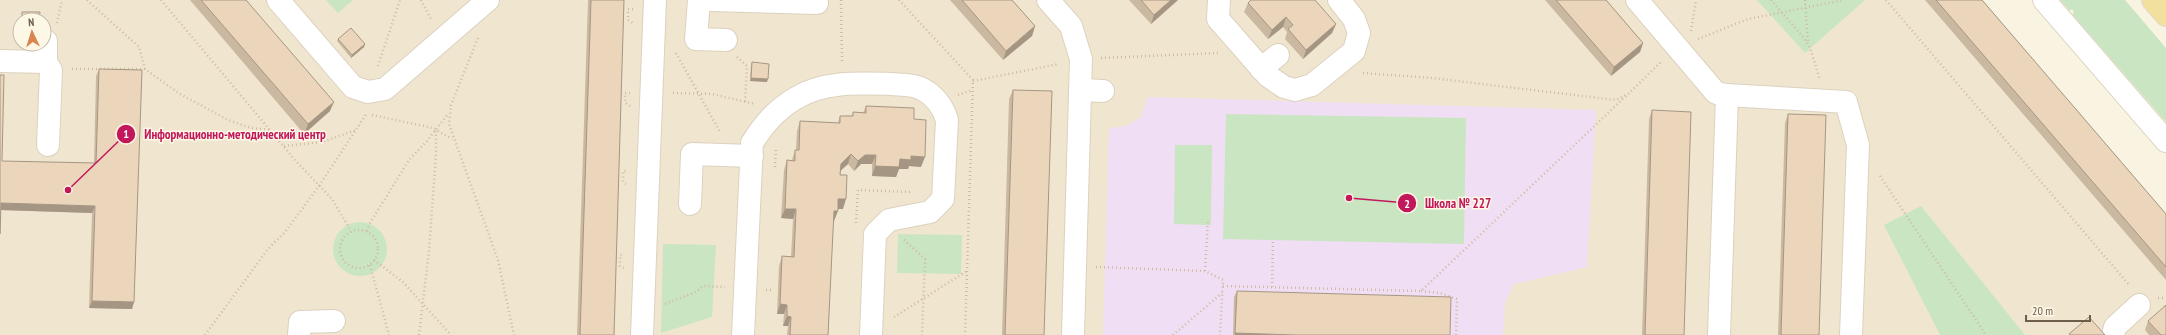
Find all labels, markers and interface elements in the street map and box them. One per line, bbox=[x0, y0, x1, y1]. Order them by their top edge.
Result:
north arrow bbox=[12, 12, 52, 52]
text: N bbox=[28, 15, 35, 29]
callout: Информационно-методический центр bbox=[116, 122, 333, 147]
text: 1 bbox=[123, 126, 129, 141]
text: Информационно-методический центр bbox=[144, 126, 326, 143]
callout: Школа № 227 bbox=[1397, 191, 1499, 216]
text: Школа № 227 bbox=[1425, 195, 1491, 212]
text: 2 bbox=[1404, 196, 1410, 211]
scale bar bbox=[2026, 297, 2090, 323]
text: 20 m bbox=[2032, 303, 2053, 318]

